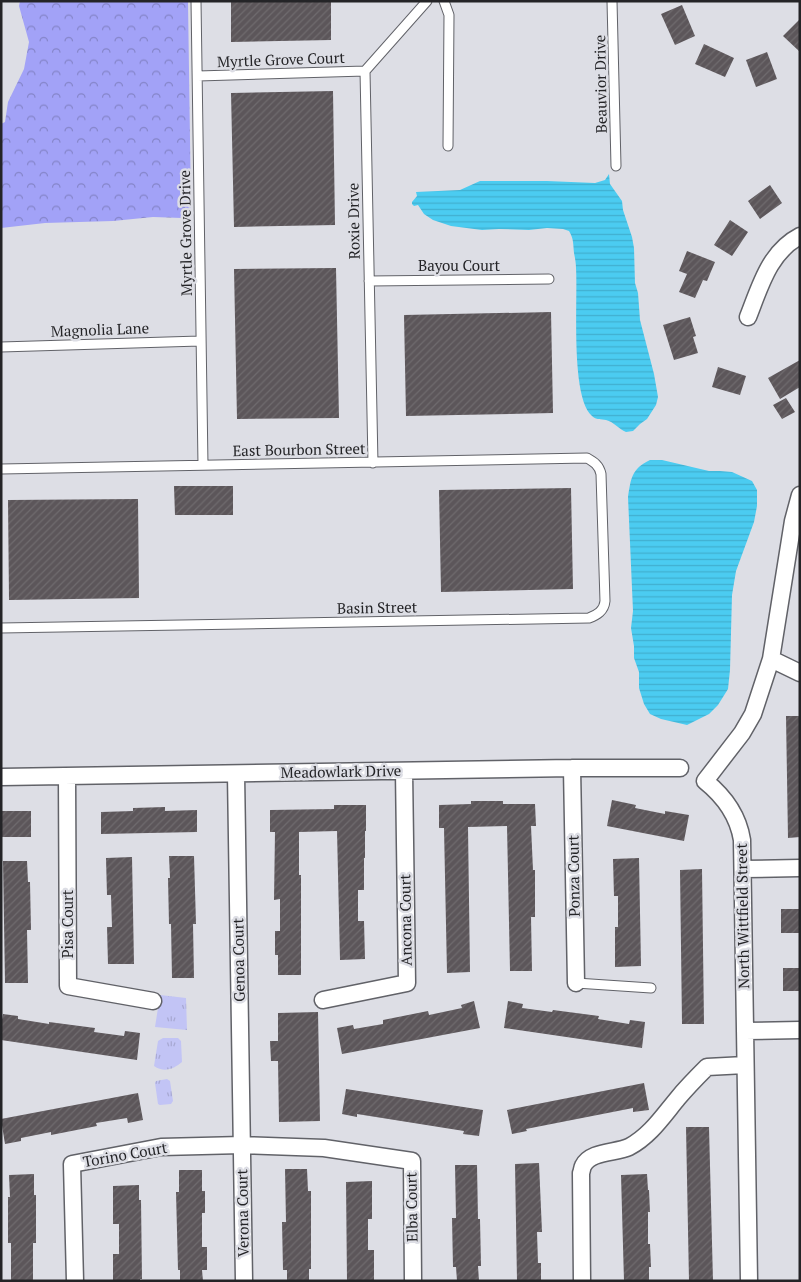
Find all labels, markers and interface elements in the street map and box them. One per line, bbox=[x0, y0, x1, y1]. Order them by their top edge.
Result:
street label: Beauvior Drive bbox=[589, 35, 611, 133]
street label: Myrtle Grove Court bbox=[217, 47, 346, 71]
street label: Myrtle Grove Drive bbox=[174, 170, 196, 296]
street label: Roxie Drive bbox=[342, 183, 364, 260]
street label: Bayou Court bbox=[418, 255, 501, 275]
street label: Magnolia Lane bbox=[51, 317, 149, 341]
street label: East Bourbon Street bbox=[232, 438, 366, 460]
street label: Basin Street bbox=[337, 596, 418, 618]
street label: Meadowlark Drive bbox=[281, 760, 401, 782]
street label: Ponza Court bbox=[562, 835, 584, 917]
street label: North Wittfield Street bbox=[731, 843, 753, 989]
street label: Ancona Court bbox=[394, 874, 416, 966]
street label: Pisa Court bbox=[57, 889, 77, 958]
street label: Genoa Court bbox=[227, 918, 249, 1002]
street label: Torino Court bbox=[81, 1137, 169, 1171]
street label: Verona Court bbox=[231, 1168, 253, 1257]
street label: Elba Court bbox=[400, 1171, 422, 1242]

